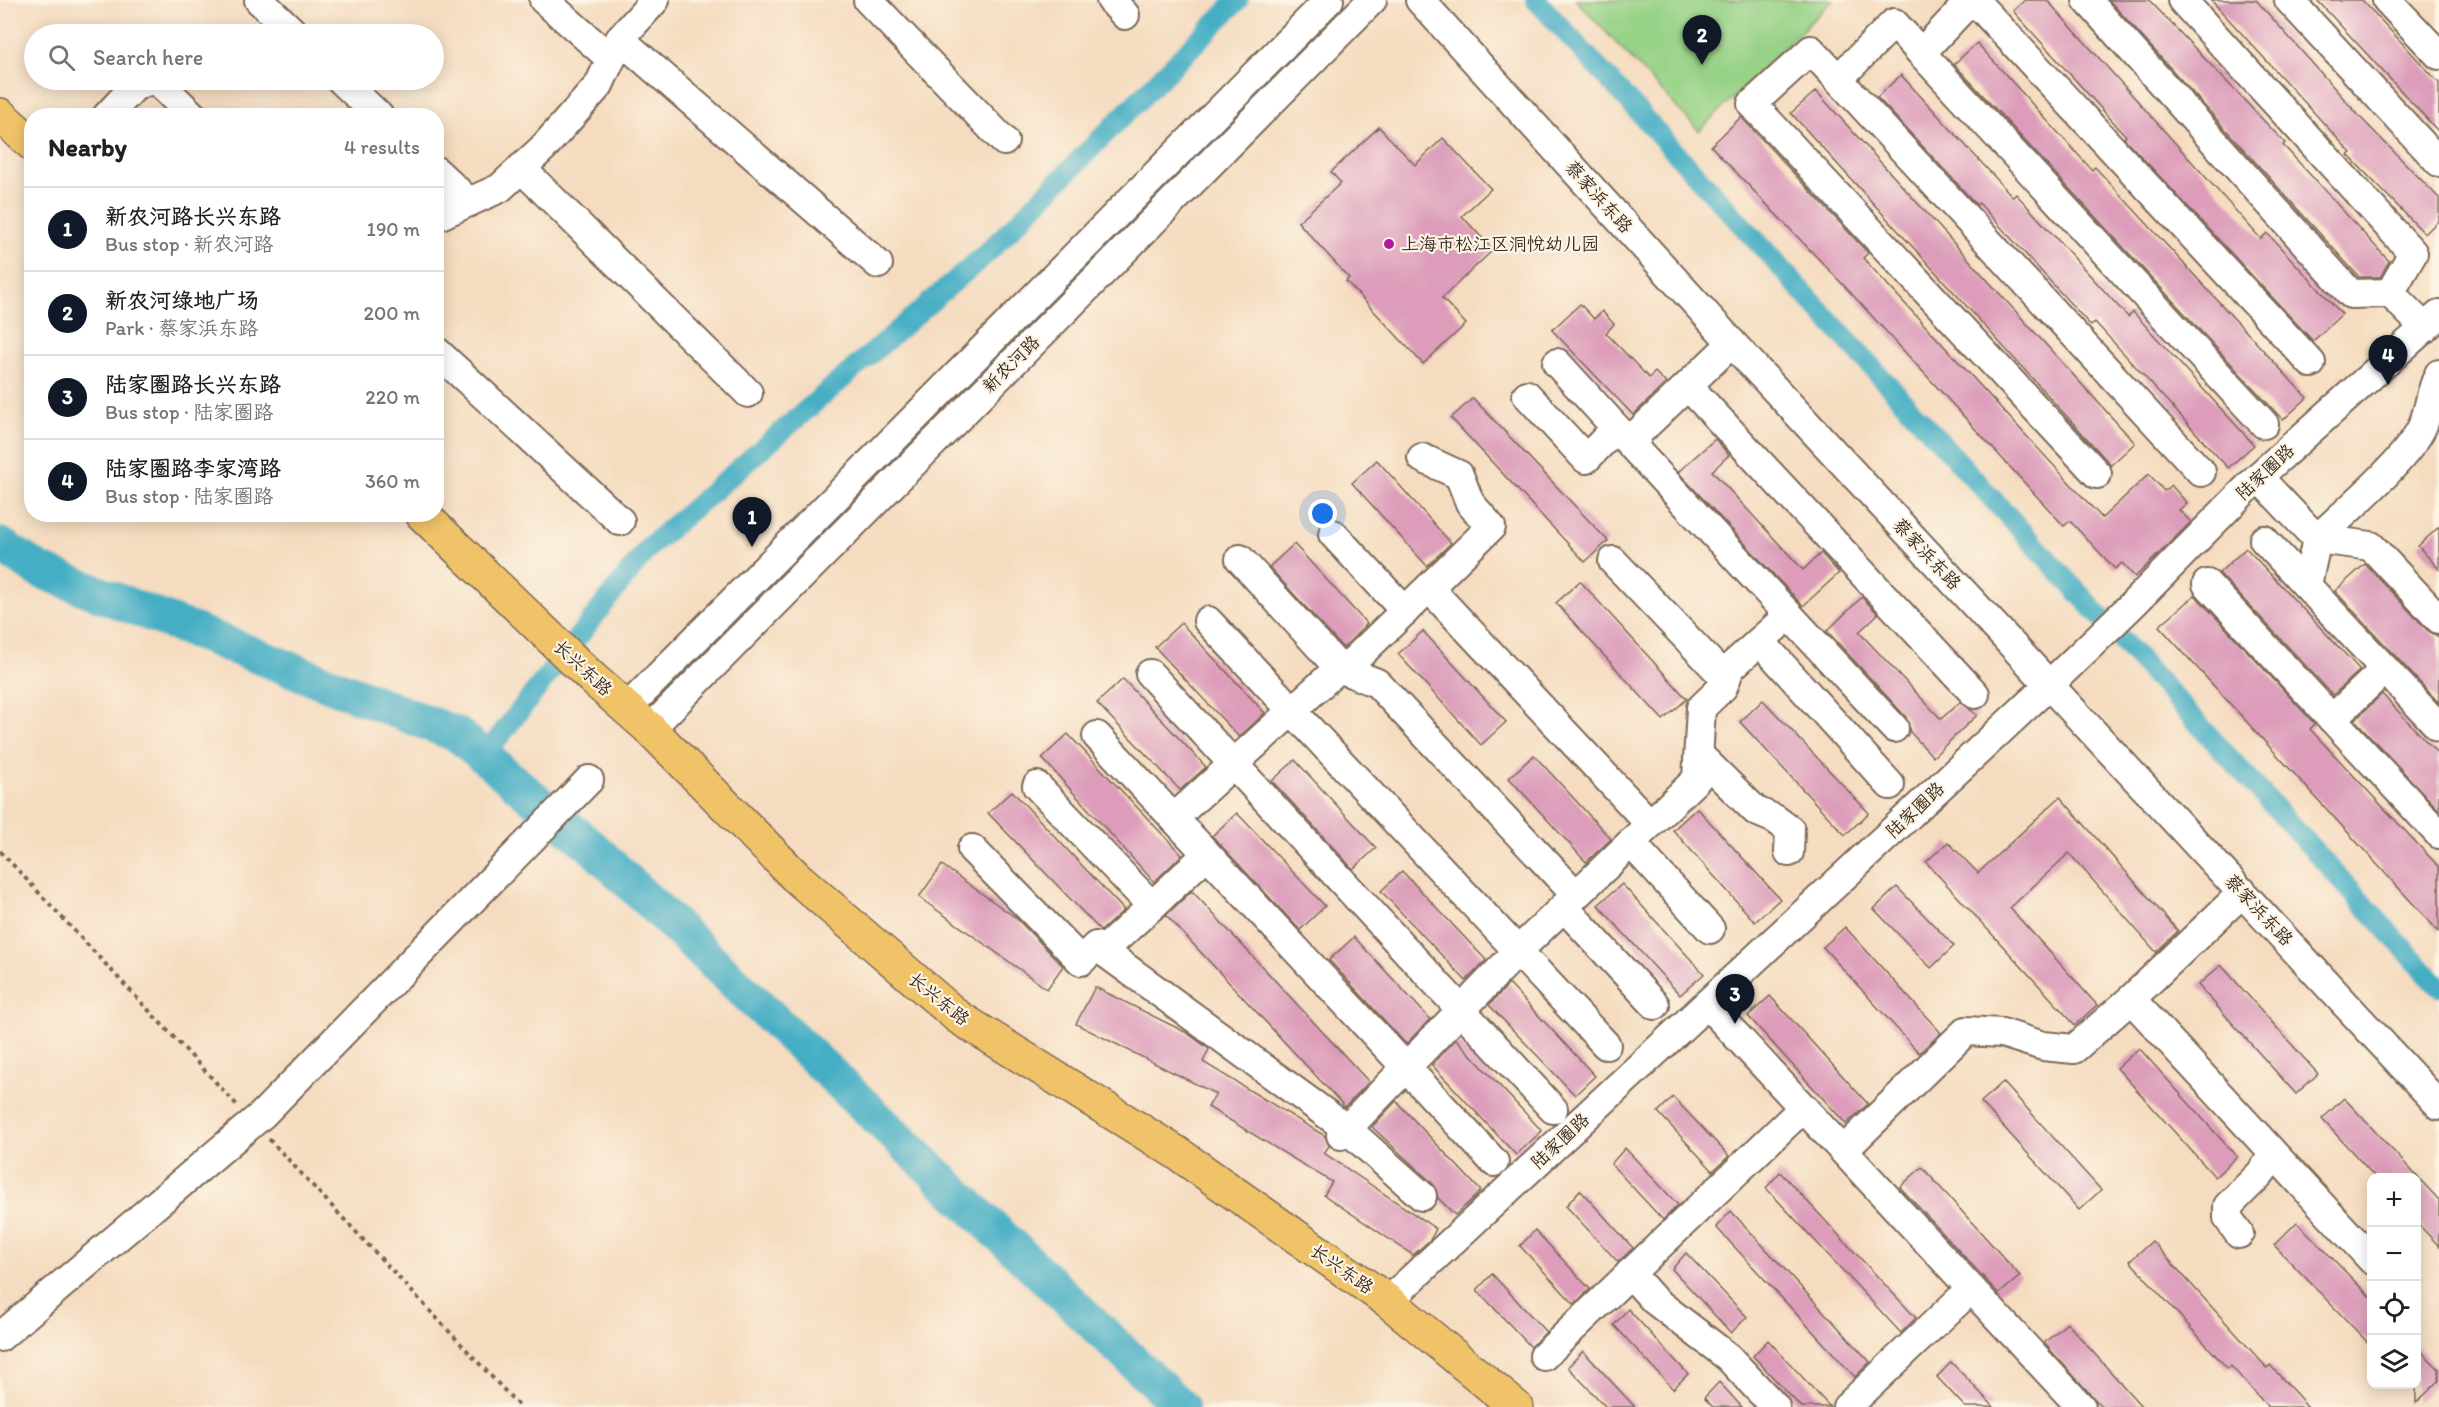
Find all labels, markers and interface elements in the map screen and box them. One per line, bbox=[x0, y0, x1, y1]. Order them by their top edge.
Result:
pin: 2 bbox=[1682, 16, 1722, 65]
search box bbox=[24, 24, 444, 90]
icon: search bbox=[45, 41, 78, 74]
text: Search here bbox=[93, 44, 203, 71]
text: Nearby bbox=[48, 131, 127, 163]
text: 4 results bbox=[344, 135, 420, 159]
street label: 蔡家浜东路 bbox=[1561, 156, 1637, 238]
text: 新农河路长兴东路 bbox=[105, 203, 281, 230]
text: 1 bbox=[63, 217, 72, 241]
text: 190 m bbox=[367, 217, 420, 241]
text: Bus stop · 新农河路 bbox=[105, 232, 273, 256]
place label: 上海市松江区洞悦幼儿园 bbox=[1401, 233, 1599, 255]
marker: 上海市松江区洞悦幼儿园 bbox=[1382, 237, 1396, 251]
text: 新农河绿地广场 bbox=[105, 287, 259, 314]
text: 2 bbox=[62, 301, 73, 325]
text: 200 m bbox=[364, 301, 420, 325]
text: Park · 蔡家浜东路 bbox=[105, 316, 258, 340]
street label: 新农河路 bbox=[978, 331, 1044, 397]
pin: 4 bbox=[2368, 336, 2408, 385]
text: 陆家圈路长兴东路 bbox=[105, 371, 281, 398]
text: 3 bbox=[62, 385, 73, 409]
text: 220 m bbox=[365, 385, 420, 409]
text: Bus stop · 陆家圈路 bbox=[105, 400, 273, 424]
street label: 陆家圈路 bbox=[2231, 439, 2299, 505]
text: 陆家圈路李家湾路 bbox=[105, 455, 281, 482]
text: 4 bbox=[61, 469, 74, 493]
text: 360 m bbox=[365, 469, 420, 493]
text: Bus stop · 陆家圈路 bbox=[105, 484, 273, 508]
pin: 1 bbox=[732, 498, 771, 547]
your location bbox=[1308, 499, 1337, 528]
street label: 蔡家浜东路 bbox=[1888, 514, 1966, 594]
street label: 长兴东路 bbox=[549, 635, 617, 701]
street label: 陆家圈路 bbox=[1881, 777, 1949, 843]
street label: 蔡家浜东路 bbox=[2220, 870, 2298, 950]
street label: 长兴东路 bbox=[904, 968, 974, 1030]
pin: 3 bbox=[1716, 974, 1754, 1024]
street label: 陆家圈路 bbox=[1526, 1108, 1594, 1174]
map controls bbox=[2367, 1173, 2421, 1389]
button: + bbox=[2367, 1173, 2421, 1227]
button: − bbox=[2367, 1227, 2421, 1281]
street label: 长兴东路 bbox=[1306, 1239, 1378, 1299]
button: locate bbox=[2367, 1281, 2421, 1335]
button: layers bbox=[2367, 1335, 2421, 1389]

